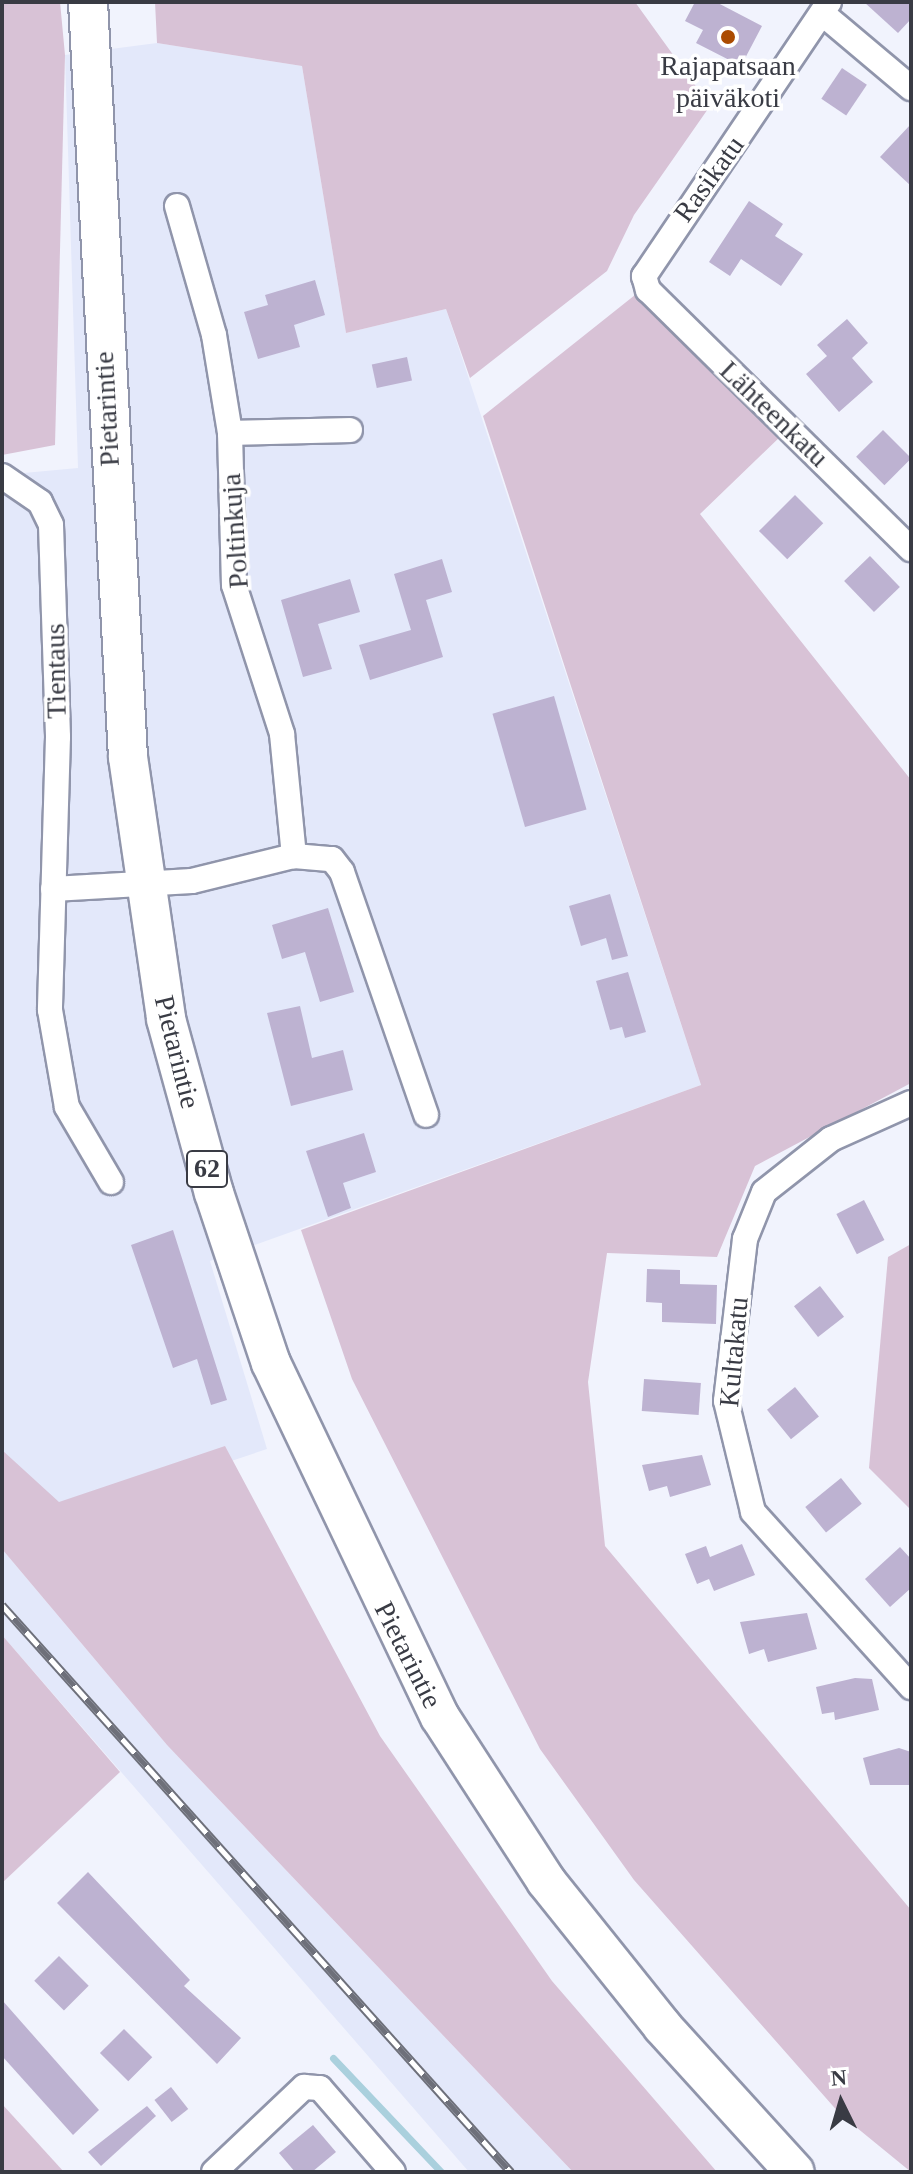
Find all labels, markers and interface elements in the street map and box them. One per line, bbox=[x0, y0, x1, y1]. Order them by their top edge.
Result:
marker: Rajapatsaan päiväkoti bbox=[719, 28, 737, 46]
place label: Rajapatsaan päiväkoti bbox=[660, 49, 796, 115]
street label: Rasikatu bbox=[667, 129, 751, 229]
street label: Pietarintie bbox=[87, 351, 127, 467]
street label: Lähteenkatu bbox=[713, 354, 835, 474]
street label: Poltinkuja bbox=[214, 472, 256, 590]
street label: Tientaus bbox=[38, 623, 74, 719]
street label: Pietarintie bbox=[147, 992, 207, 1112]
road number: 62 bbox=[185, 1147, 229, 1191]
street label: Kultakatu bbox=[712, 1296, 756, 1408]
street label: Pietarintie bbox=[367, 1596, 449, 1714]
north arrow bbox=[801, 2062, 881, 2142]
text: N bbox=[830, 2064, 848, 2091]

